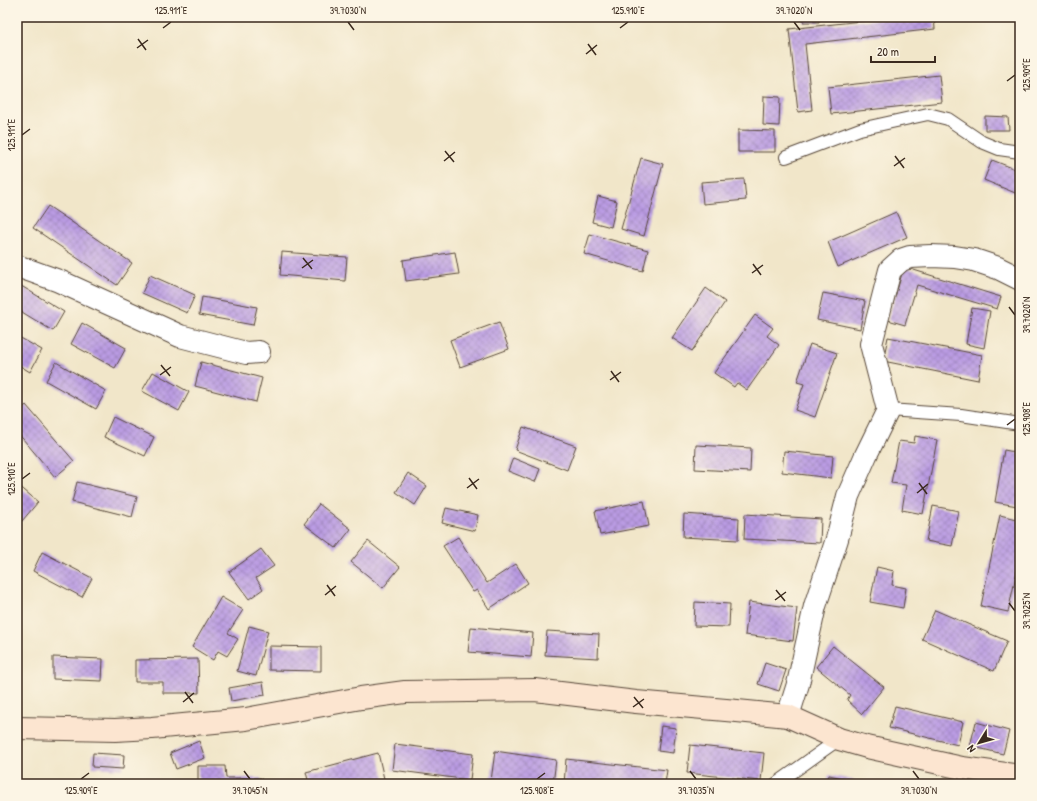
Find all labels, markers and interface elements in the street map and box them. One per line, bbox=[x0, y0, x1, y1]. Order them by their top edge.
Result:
text: 125.911°E bbox=[155, 4, 188, 17]
text: 39.7030°N bbox=[330, 4, 366, 17]
text: 125.910°E bbox=[611, 4, 645, 17]
text: 39.7020°N bbox=[776, 4, 812, 17]
scale bar bbox=[871, 38, 935, 64]
text: 20 m bbox=[877, 43, 899, 60]
text: 125.909°E bbox=[1020, 58, 1033, 92]
text: 125.911°E bbox=[5, 118, 18, 151]
text: 39.7020°N bbox=[1020, 297, 1033, 333]
text: 125.908°E bbox=[1020, 401, 1033, 436]
text: 125.910°E bbox=[5, 462, 18, 496]
text: 39.7025°N bbox=[1020, 593, 1033, 629]
north arrow bbox=[959, 723, 999, 763]
text: N bbox=[964, 742, 978, 756]
text: 125.909°E bbox=[64, 784, 98, 797]
text: 39.7045°N bbox=[232, 784, 268, 797]
text: 125.908°E bbox=[520, 784, 555, 797]
text: 39.7035°N bbox=[678, 784, 714, 797]
text: 39.7030°N bbox=[901, 784, 937, 797]

